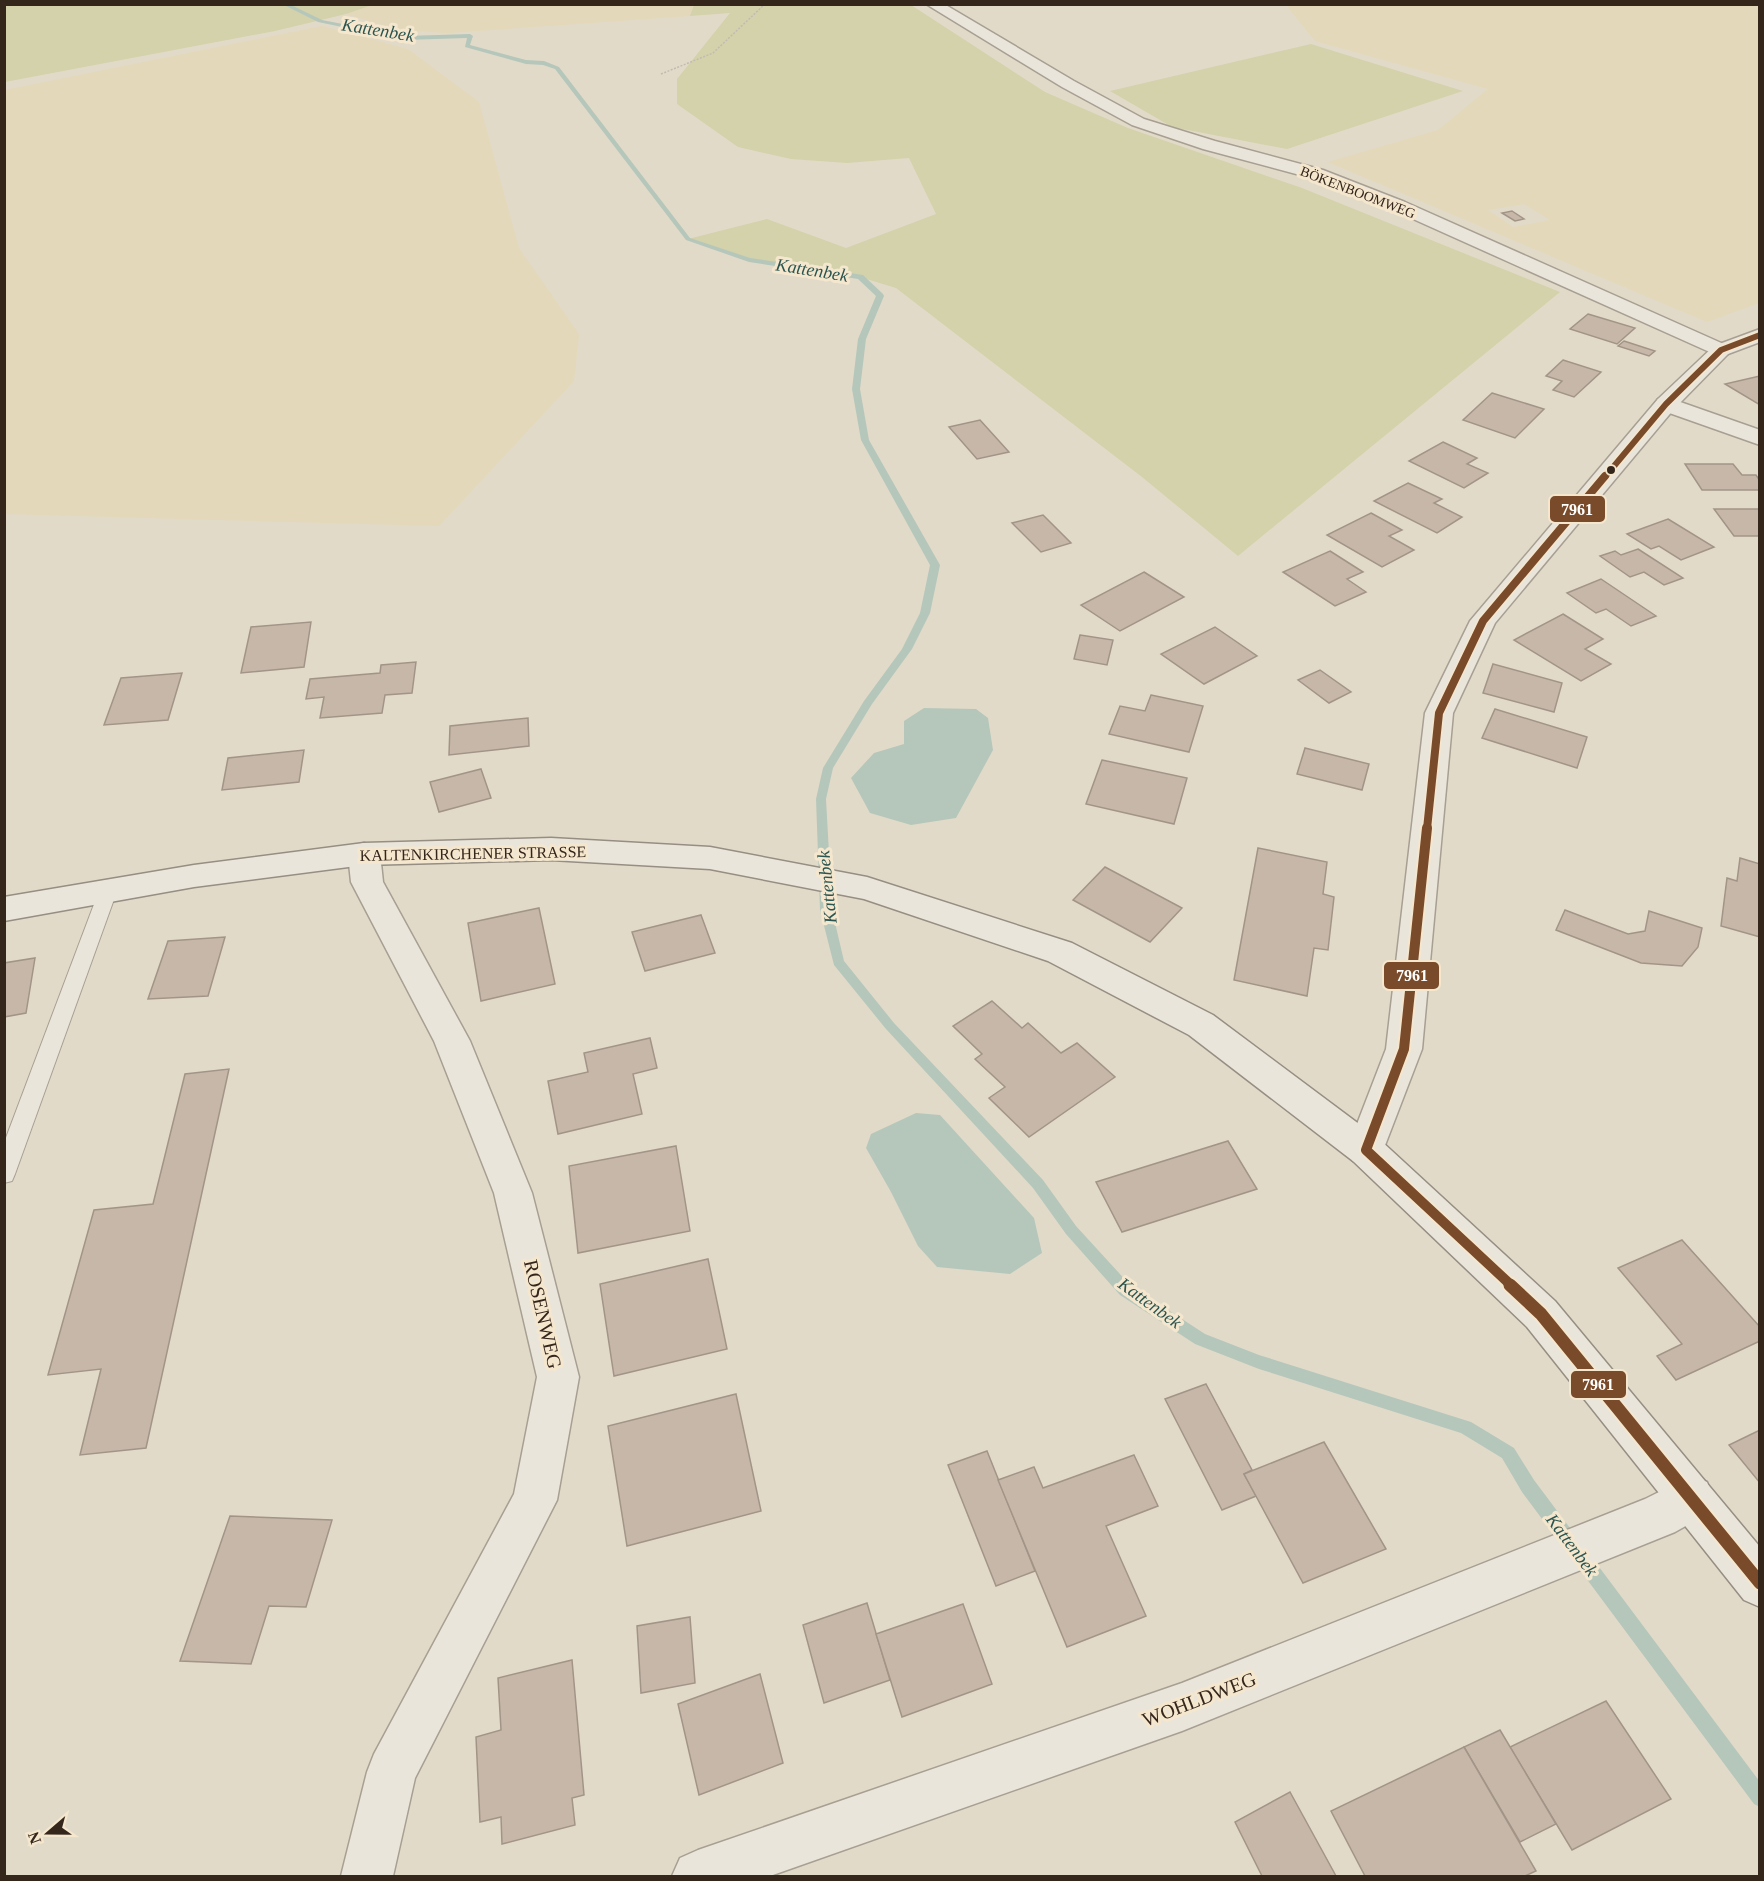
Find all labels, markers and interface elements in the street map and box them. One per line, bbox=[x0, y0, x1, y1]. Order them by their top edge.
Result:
water label: Kattenbek bbox=[339, 14, 417, 46]
street label: BÖKENBOOMWEG bbox=[1298, 163, 1418, 221]
water label: Kattenbek bbox=[773, 254, 851, 286]
unlabelled marker bbox=[1605, 464, 1617, 476]
line badge: 7961 bbox=[1549, 495, 1606, 523]
text: 7961 bbox=[1561, 501, 1593, 518]
street label: KALTENKIRCHENER STRASSE bbox=[360, 843, 586, 864]
water label: Kattenbek bbox=[813, 849, 841, 925]
line badge: 7961 bbox=[1383, 961, 1440, 990]
text: 7961 bbox=[1396, 967, 1428, 984]
street label: ROSENWEG bbox=[520, 1257, 566, 1371]
water label: Kattenbek bbox=[1114, 1273, 1186, 1333]
line badge: 7961 bbox=[1570, 1370, 1627, 1399]
text: 7961 bbox=[1582, 1376, 1614, 1393]
water label: Kattenbek bbox=[1541, 1509, 1603, 1581]
street label: WOHLDWEG bbox=[1139, 1667, 1259, 1731]
north arrow bbox=[18, 1803, 78, 1863]
text: N bbox=[24, 1829, 44, 1846]

